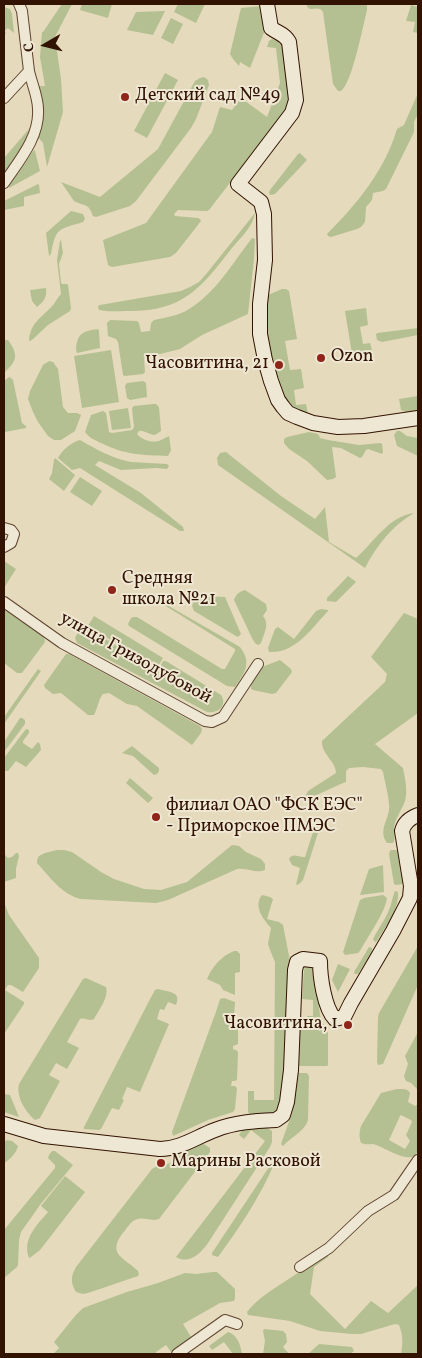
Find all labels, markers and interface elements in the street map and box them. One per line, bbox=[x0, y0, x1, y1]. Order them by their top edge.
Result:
north arrow bbox=[20, 20, 70, 70]
text: С bbox=[20, 41, 40, 53]
place label: Детский сад №49 bbox=[135, 86, 280, 108]
marker: Детский сад №49 bbox=[119, 91, 131, 103]
place label: Ozon bbox=[331, 347, 373, 369]
marker: Ozon bbox=[315, 352, 327, 364]
place label: Часовитина, 21 bbox=[145, 354, 269, 376]
marker: Часовитина, 21 bbox=[273, 359, 285, 371]
place label: Средняя школа №21 bbox=[122, 569, 216, 612]
marker: Средняя школа №21 bbox=[106, 584, 118, 596]
street label: улица Гризодубовой bbox=[55, 608, 215, 710]
place label: филиал ОАО "ФСК ЕЭС" - Приморское ПМЭС bbox=[166, 796, 363, 839]
marker: филиал ОАО "ФСК ЕЭС" - Приморское ПМЭС bbox=[150, 811, 162, 823]
place label: Часовитина, 1 bbox=[224, 1014, 338, 1036]
marker: Часовитина, 1 bbox=[342, 1019, 354, 1031]
place label: Марины Расковой bbox=[171, 1152, 321, 1174]
marker: Марины Расковой bbox=[155, 1157, 167, 1169]

